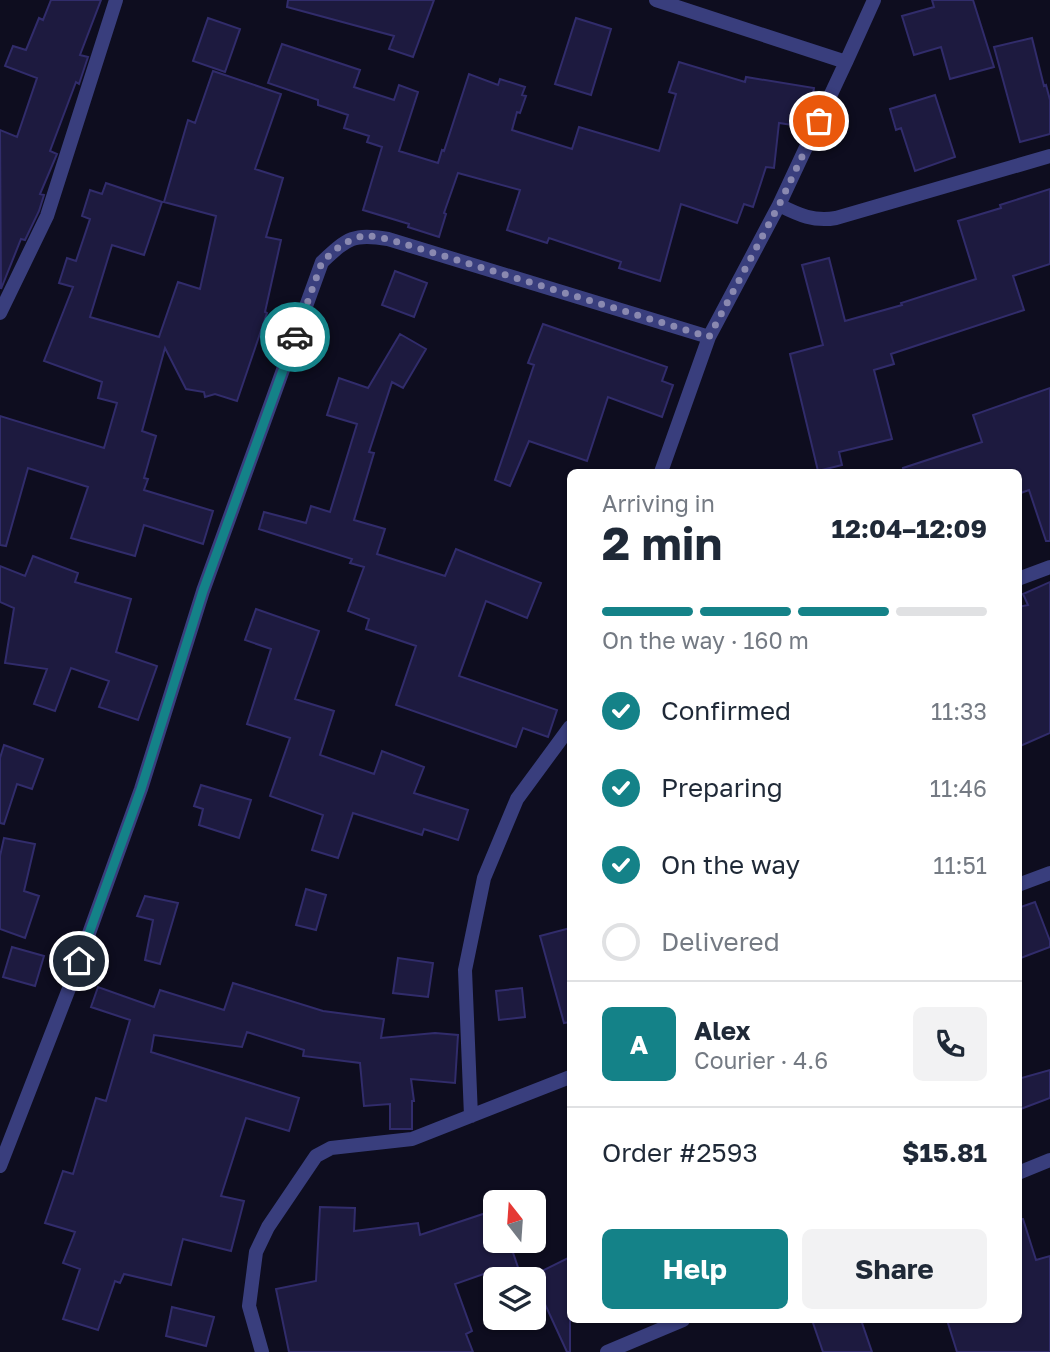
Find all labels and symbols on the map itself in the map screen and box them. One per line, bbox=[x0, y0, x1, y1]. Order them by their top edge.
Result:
pin bbox=[789, 91, 849, 151]
courier bbox=[260, 302, 330, 372]
pin bbox=[49, 931, 109, 991]
north arrow bbox=[483, 1190, 546, 1253]

